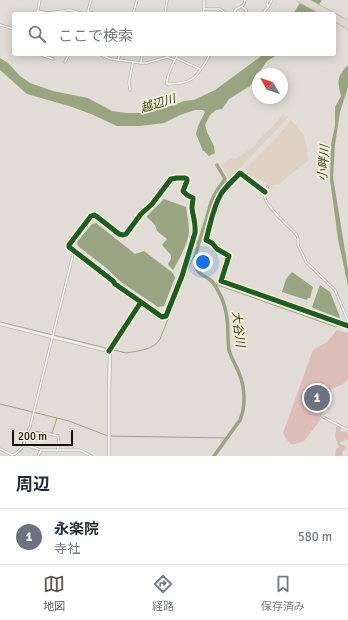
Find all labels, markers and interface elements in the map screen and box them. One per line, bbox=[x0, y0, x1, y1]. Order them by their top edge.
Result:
search box bbox=[12, 12, 336, 56]
icon: search bbox=[26, 23, 48, 45]
text: ここで検索 bbox=[58, 27, 133, 45]
north arrow bbox=[252, 68, 288, 104]
water label: 越辺川 bbox=[139, 91, 179, 116]
water label: 小畔川 bbox=[315, 143, 333, 181]
your location bbox=[193, 252, 213, 272]
water label: 大谷川 bbox=[228, 310, 248, 350]
pin: 1 bbox=[304, 383, 330, 413]
scale bar bbox=[12, 428, 73, 447]
text: 200 m bbox=[18, 430, 47, 443]
text: 周辺 bbox=[16, 474, 50, 495]
text: 永楽院 bbox=[54, 520, 99, 538]
text: 1 bbox=[25, 529, 33, 545]
text: 580 m bbox=[298, 529, 332, 545]
text: 寺社 bbox=[54, 541, 80, 557]
tab: 地図 bbox=[43, 573, 65, 613]
tab: 経路 bbox=[152, 573, 174, 613]
tab: 保存済み bbox=[261, 573, 305, 613]

